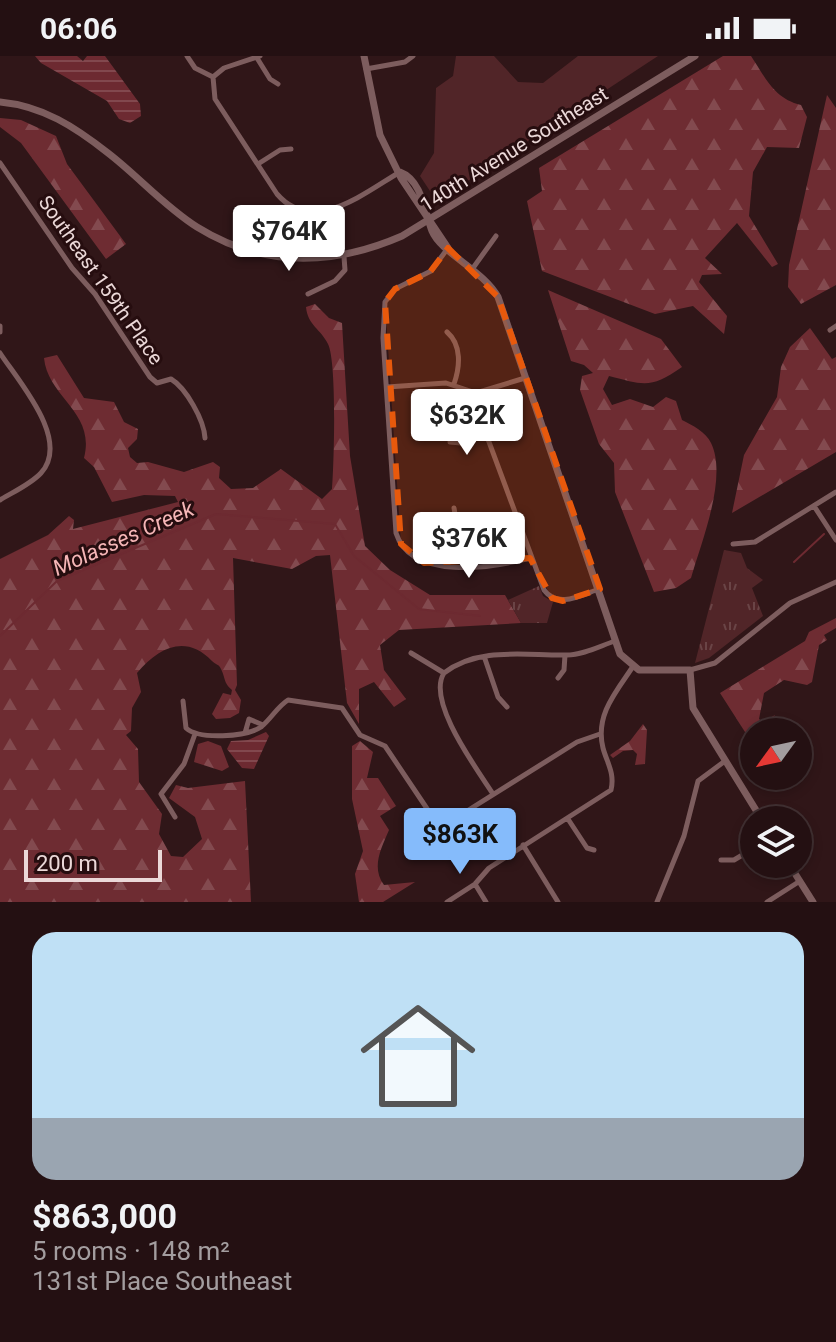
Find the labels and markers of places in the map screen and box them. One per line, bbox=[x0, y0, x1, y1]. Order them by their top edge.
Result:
pin: $764K bbox=[233, 205, 345, 273]
pin: $632K bbox=[411, 389, 523, 457]
pin: $376K bbox=[413, 512, 525, 580]
pin: $863K bbox=[404, 808, 516, 876]

